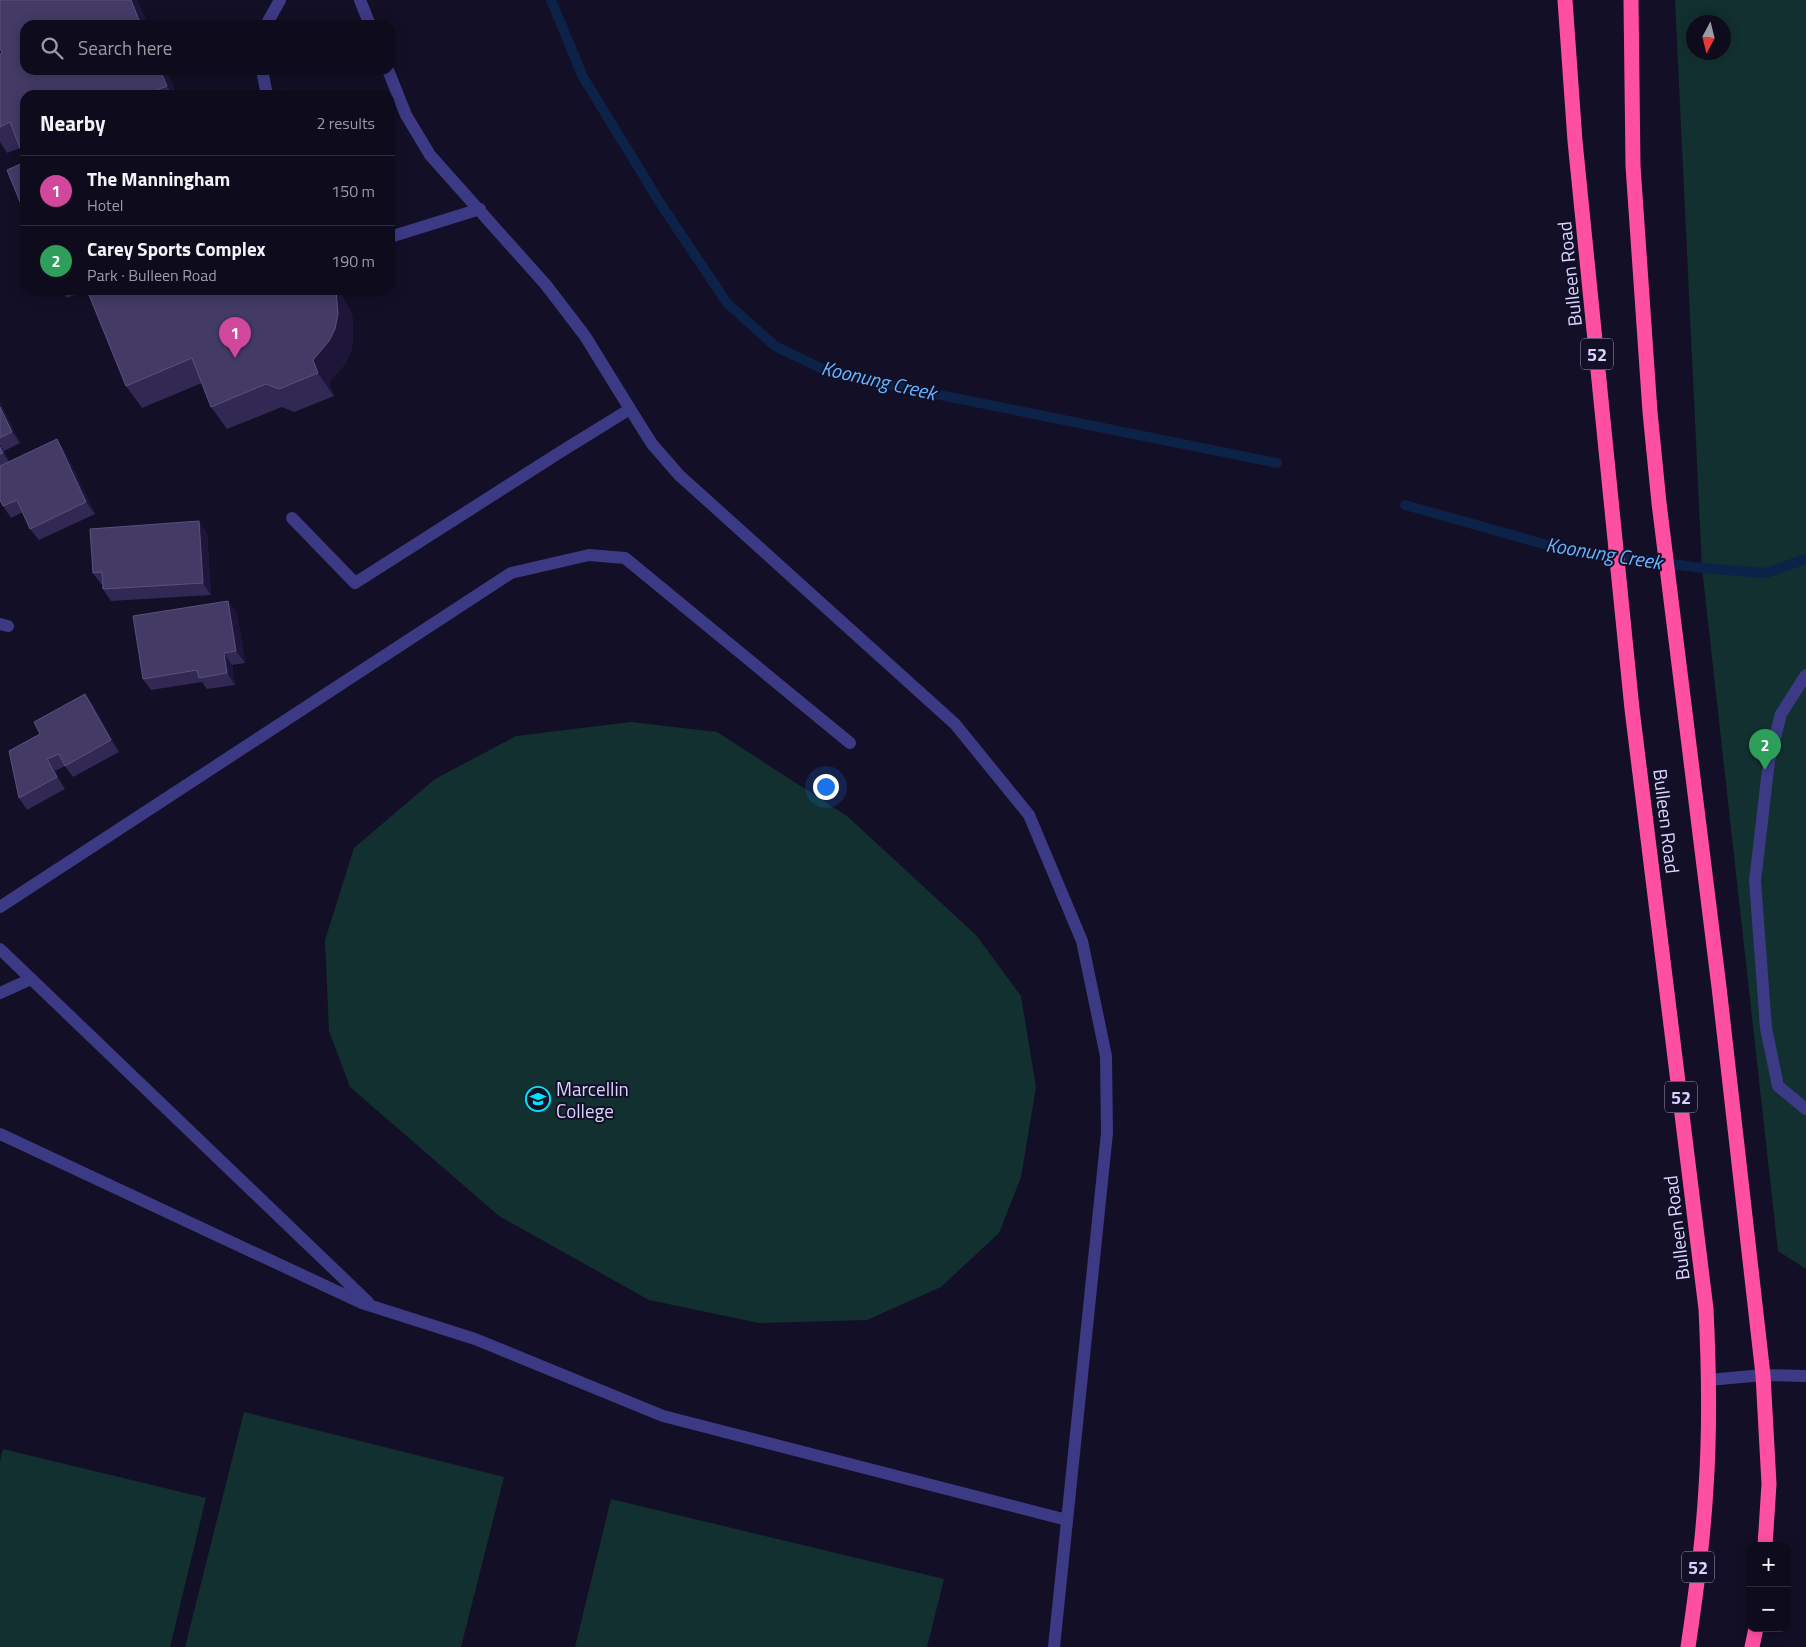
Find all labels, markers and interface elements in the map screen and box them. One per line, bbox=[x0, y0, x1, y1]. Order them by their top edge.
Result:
north arrow bbox=[1686, 15, 1731, 60]
search box bbox=[20, 20, 395, 75]
text: Search here bbox=[78, 33, 172, 62]
icon: search bbox=[38, 34, 66, 62]
text: Nearby bbox=[40, 107, 105, 139]
text: 2 results bbox=[316, 111, 375, 135]
text: The Manningham bbox=[87, 164, 230, 193]
text: 1 bbox=[52, 179, 60, 203]
text: 150 m bbox=[331, 179, 375, 203]
text: Hotel bbox=[87, 193, 124, 217]
street label: Bulleen Road bbox=[1549, 220, 1589, 328]
text: Carey Sports Complex bbox=[87, 234, 266, 263]
text: 2 bbox=[52, 249, 60, 273]
text: 190 m bbox=[331, 249, 375, 273]
text: Park · Bulleen Road bbox=[87, 263, 217, 287]
pin: 1 bbox=[219, 317, 251, 358]
road number: 52 bbox=[1581, 338, 1613, 369]
water label: Koonung Creek bbox=[819, 352, 941, 409]
water label: Koonung Creek bbox=[1544, 529, 1666, 578]
pin: 2 bbox=[1749, 729, 1781, 770]
street label: Bulleen Road bbox=[1646, 767, 1688, 875]
your location bbox=[813, 774, 839, 800]
place label: Marcellin College bbox=[556, 1074, 629, 1125]
road number: 52 bbox=[1665, 1082, 1697, 1112]
school or university icon: Marcellin College bbox=[525, 1086, 551, 1112]
street label: Bulleen Road bbox=[1655, 1174, 1697, 1282]
map controls bbox=[1746, 1542, 1791, 1632]
button: + bbox=[1746, 1542, 1791, 1587]
road number: 52 bbox=[1682, 1551, 1714, 1582]
button: − bbox=[1746, 1587, 1791, 1632]

